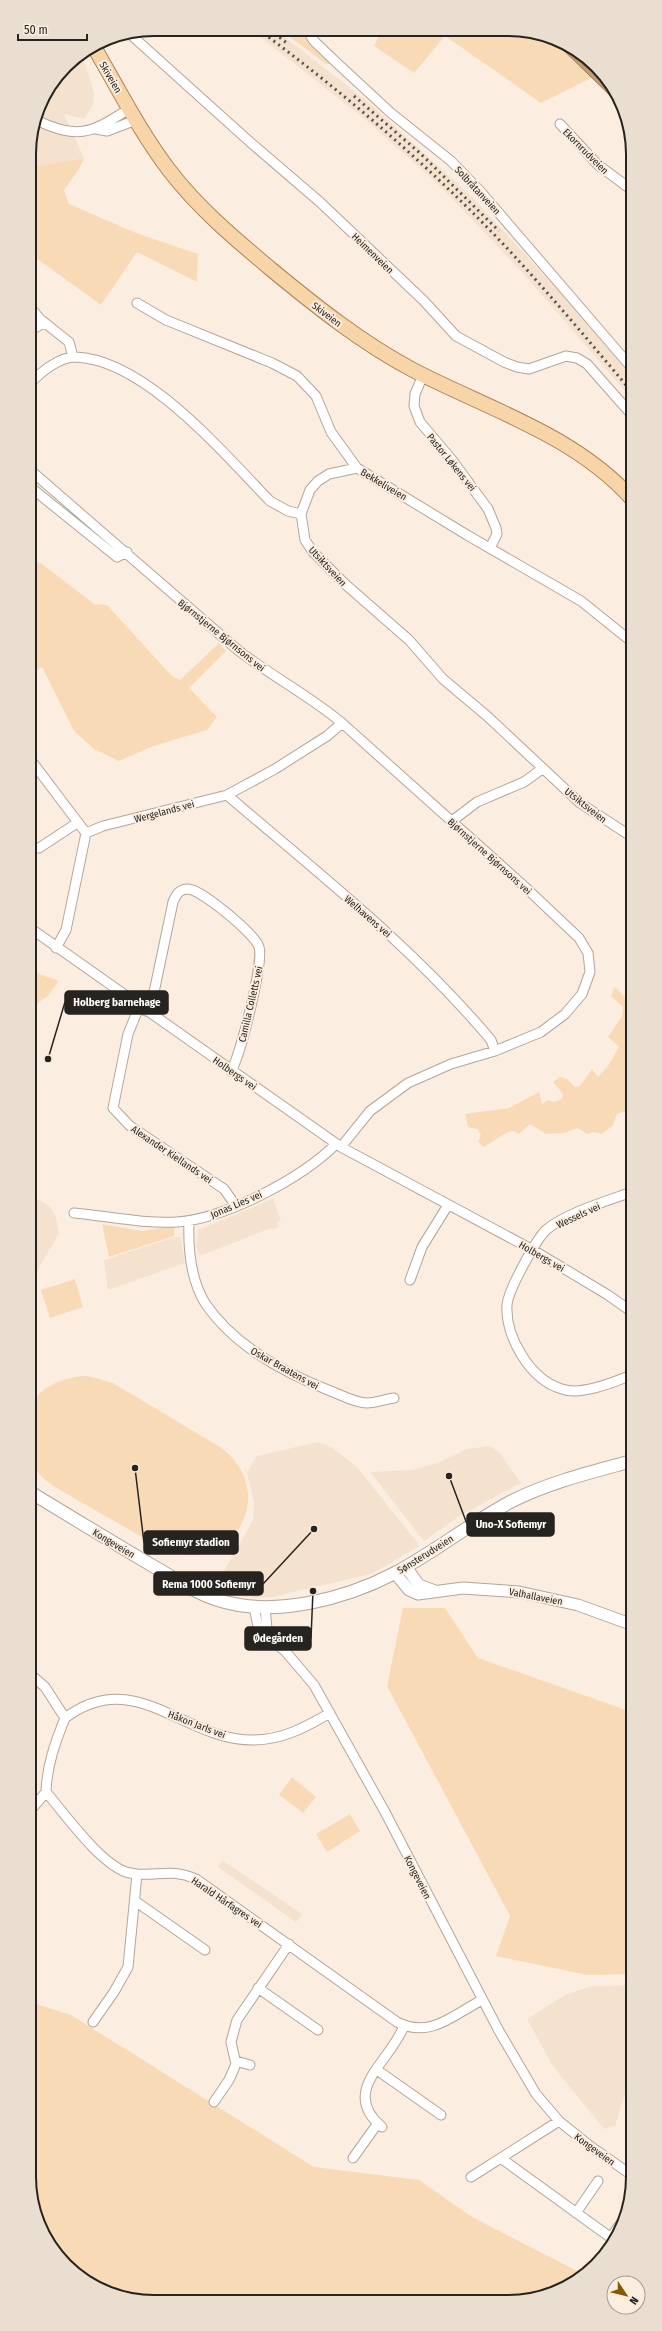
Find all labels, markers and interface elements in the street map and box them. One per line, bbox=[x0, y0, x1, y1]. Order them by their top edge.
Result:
scale bar bbox=[18, 16, 87, 42]
text: 50 m bbox=[24, 23, 48, 37]
street label: Skiveien bbox=[96, 60, 124, 95]
street label: Ekornrudveien bbox=[560, 126, 611, 177]
street label: Solbråtanveien bbox=[452, 163, 503, 217]
street label: Heimenveien bbox=[349, 231, 396, 277]
street label: Skiveien bbox=[309, 300, 344, 330]
street label: Pastor Løkens vei bbox=[424, 431, 478, 494]
street label: Bekkeliveien bbox=[358, 466, 409, 503]
street label: Utsiktsveien bbox=[306, 544, 349, 589]
street label: Bjørnstjerne Bjørnsons vei bbox=[175, 597, 267, 675]
street label: Utsiktsveien bbox=[562, 786, 609, 826]
street label: Wergelands vei bbox=[133, 798, 196, 826]
street label: Bjørnstjerne Bjørnsons vei bbox=[445, 816, 534, 897]
street label: Welhavens vei bbox=[341, 893, 393, 940]
street label: Camilla Colletts vei bbox=[236, 965, 266, 1044]
callout: Holberg barnehage bbox=[65, 991, 168, 1014]
text: Holberg barnehage bbox=[73, 996, 161, 1009]
street label: Holbergs vei bbox=[210, 1054, 259, 1093]
street label: Alexander Kiellands vei bbox=[129, 1123, 214, 1186]
street label: Jonas Lies vei bbox=[209, 1189, 264, 1221]
street label: Wessels vei bbox=[555, 1201, 602, 1231]
street label: Holbergs vei bbox=[517, 1239, 566, 1275]
street label: Oskar Braatens vei bbox=[248, 1345, 321, 1393]
callout: Uno-X Sofiemyr bbox=[467, 1513, 554, 1536]
text: Uno-X Sofiemyr bbox=[476, 1518, 547, 1531]
street label: Kongeveien bbox=[90, 1527, 137, 1561]
callout: Sofiemyr stadion bbox=[144, 1531, 238, 1554]
street label: Sønsterudveien bbox=[395, 1533, 456, 1577]
text: Sofiemyr stadion bbox=[152, 1536, 230, 1549]
callout: Rema 1000 Sofiemyr bbox=[154, 1572, 263, 1595]
text: Rema 1000 Sofiemyr bbox=[162, 1578, 257, 1591]
street label: Valhallaveien bbox=[508, 1586, 564, 1608]
callout: Ødegården bbox=[245, 1627, 311, 1650]
text: Ødegården bbox=[253, 1632, 303, 1645]
street label: Håkon Jarls vei bbox=[166, 1708, 227, 1741]
street label: Kongeveien bbox=[401, 1854, 433, 1901]
street label: Harald Hårfagres vei bbox=[189, 1874, 265, 1931]
street label: Kongeveien bbox=[572, 2131, 617, 2169]
north arrow bbox=[606, 2275, 646, 2315]
text: N bbox=[627, 2294, 641, 2307]

